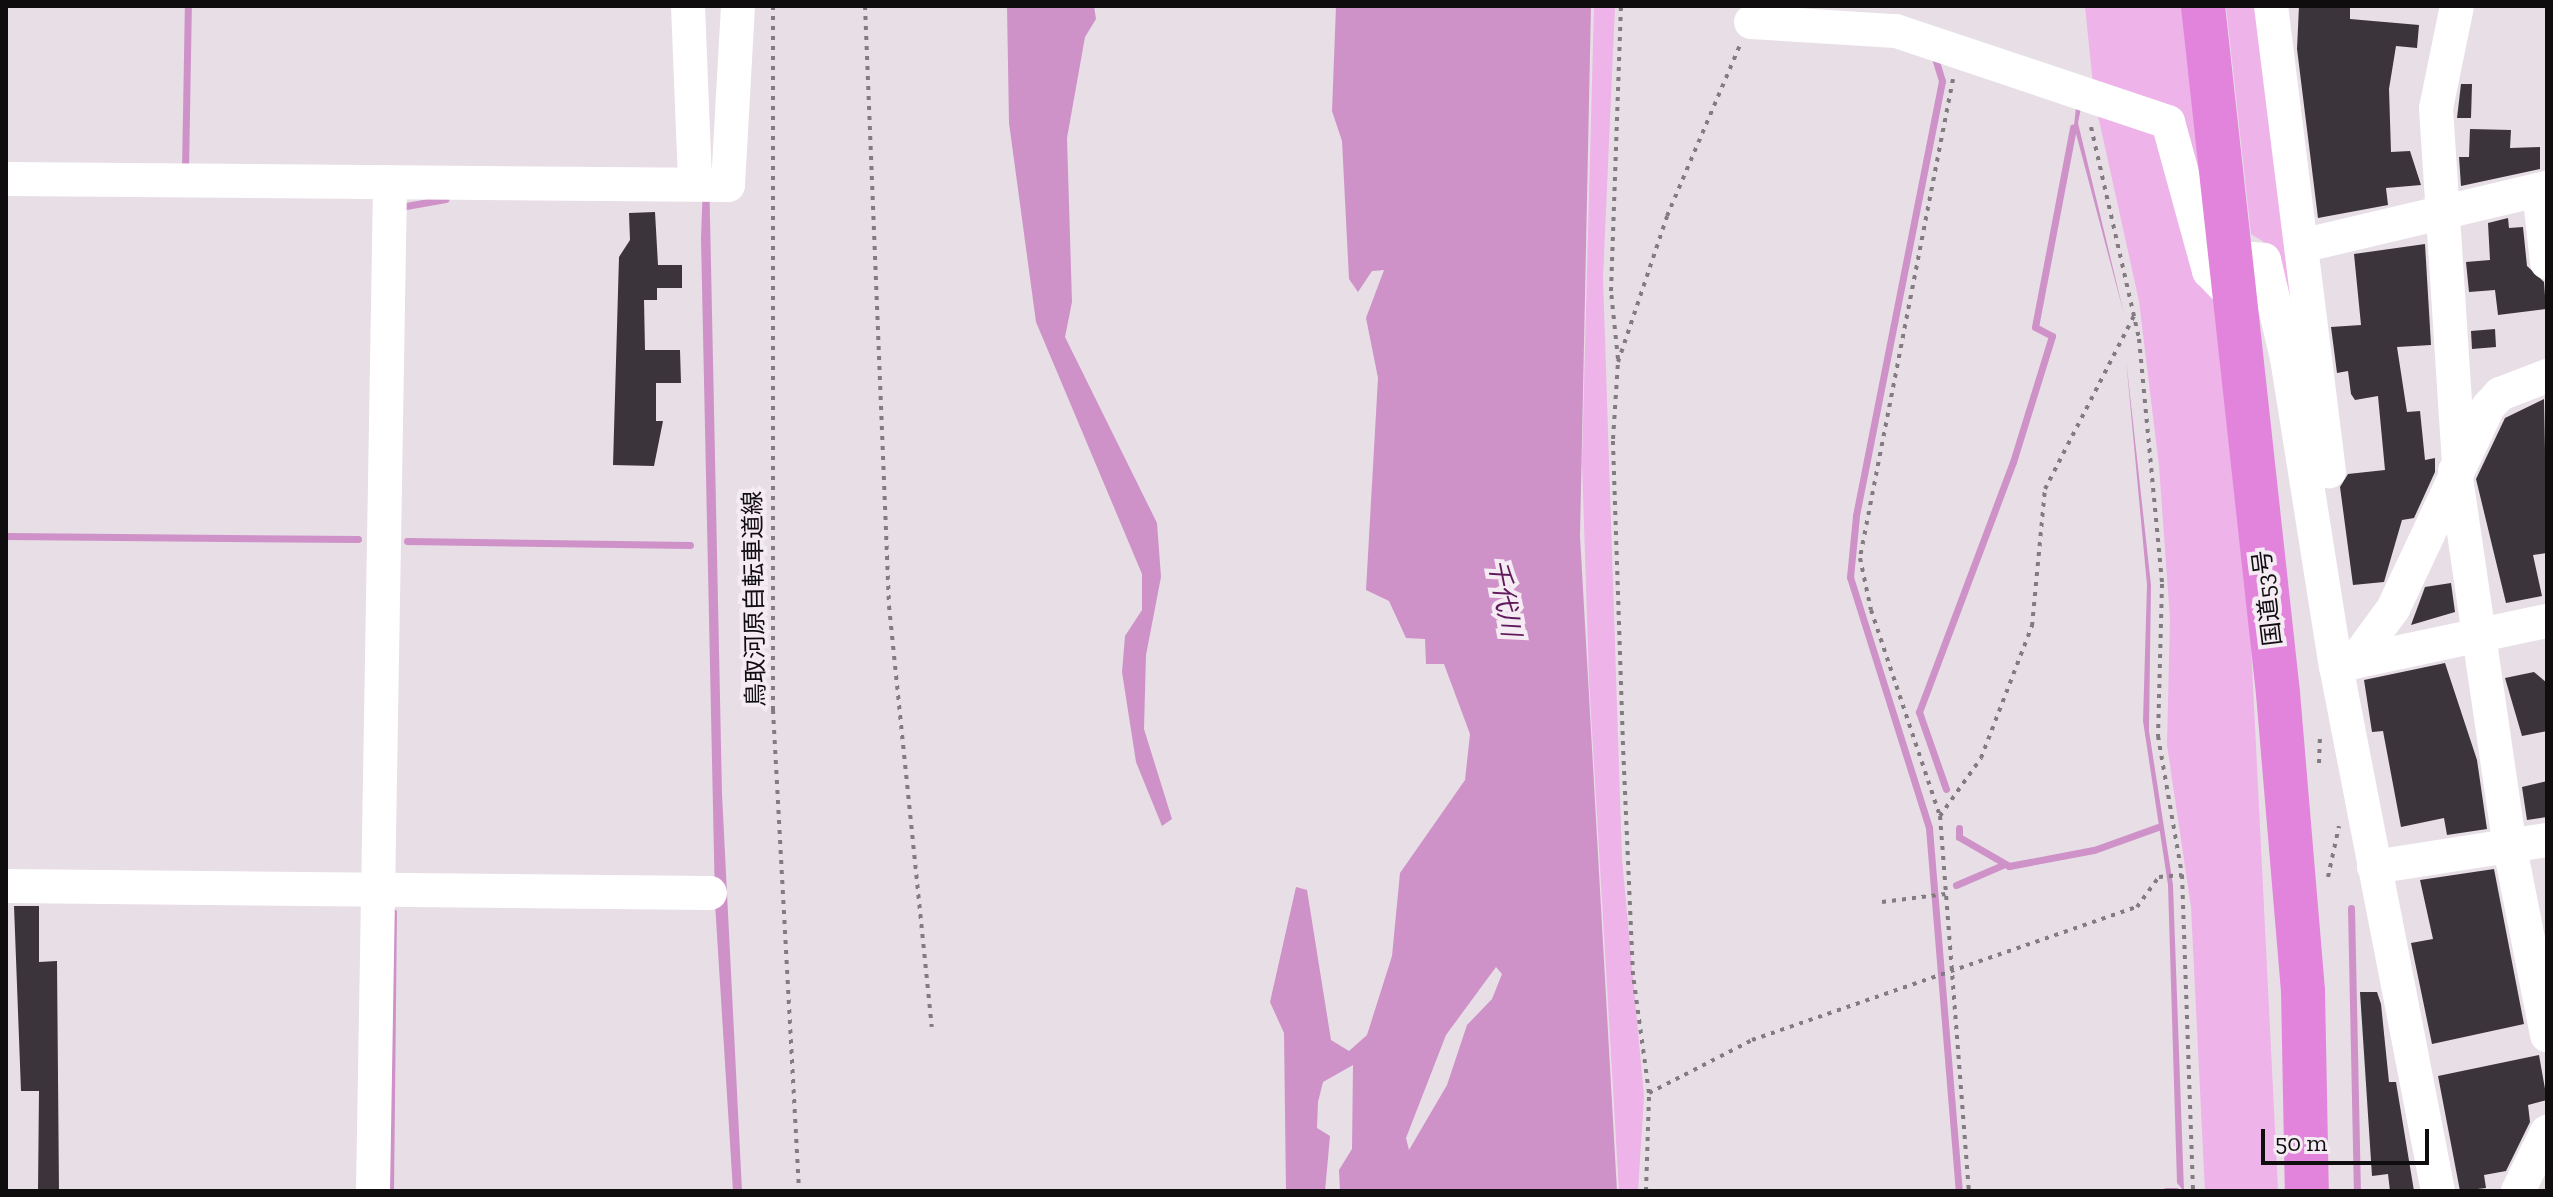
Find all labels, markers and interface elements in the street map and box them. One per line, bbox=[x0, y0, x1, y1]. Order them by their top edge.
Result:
street label: 鳥取河原自転車道線 bbox=[738, 491, 770, 707]
street label: 国道53号 bbox=[2247, 549, 2287, 647]
water label: 千代川 bbox=[1481, 557, 1527, 639]
scale bar bbox=[2265, 1113, 2433, 1163]
text: 50 m bbox=[2275, 1128, 2327, 1157]

